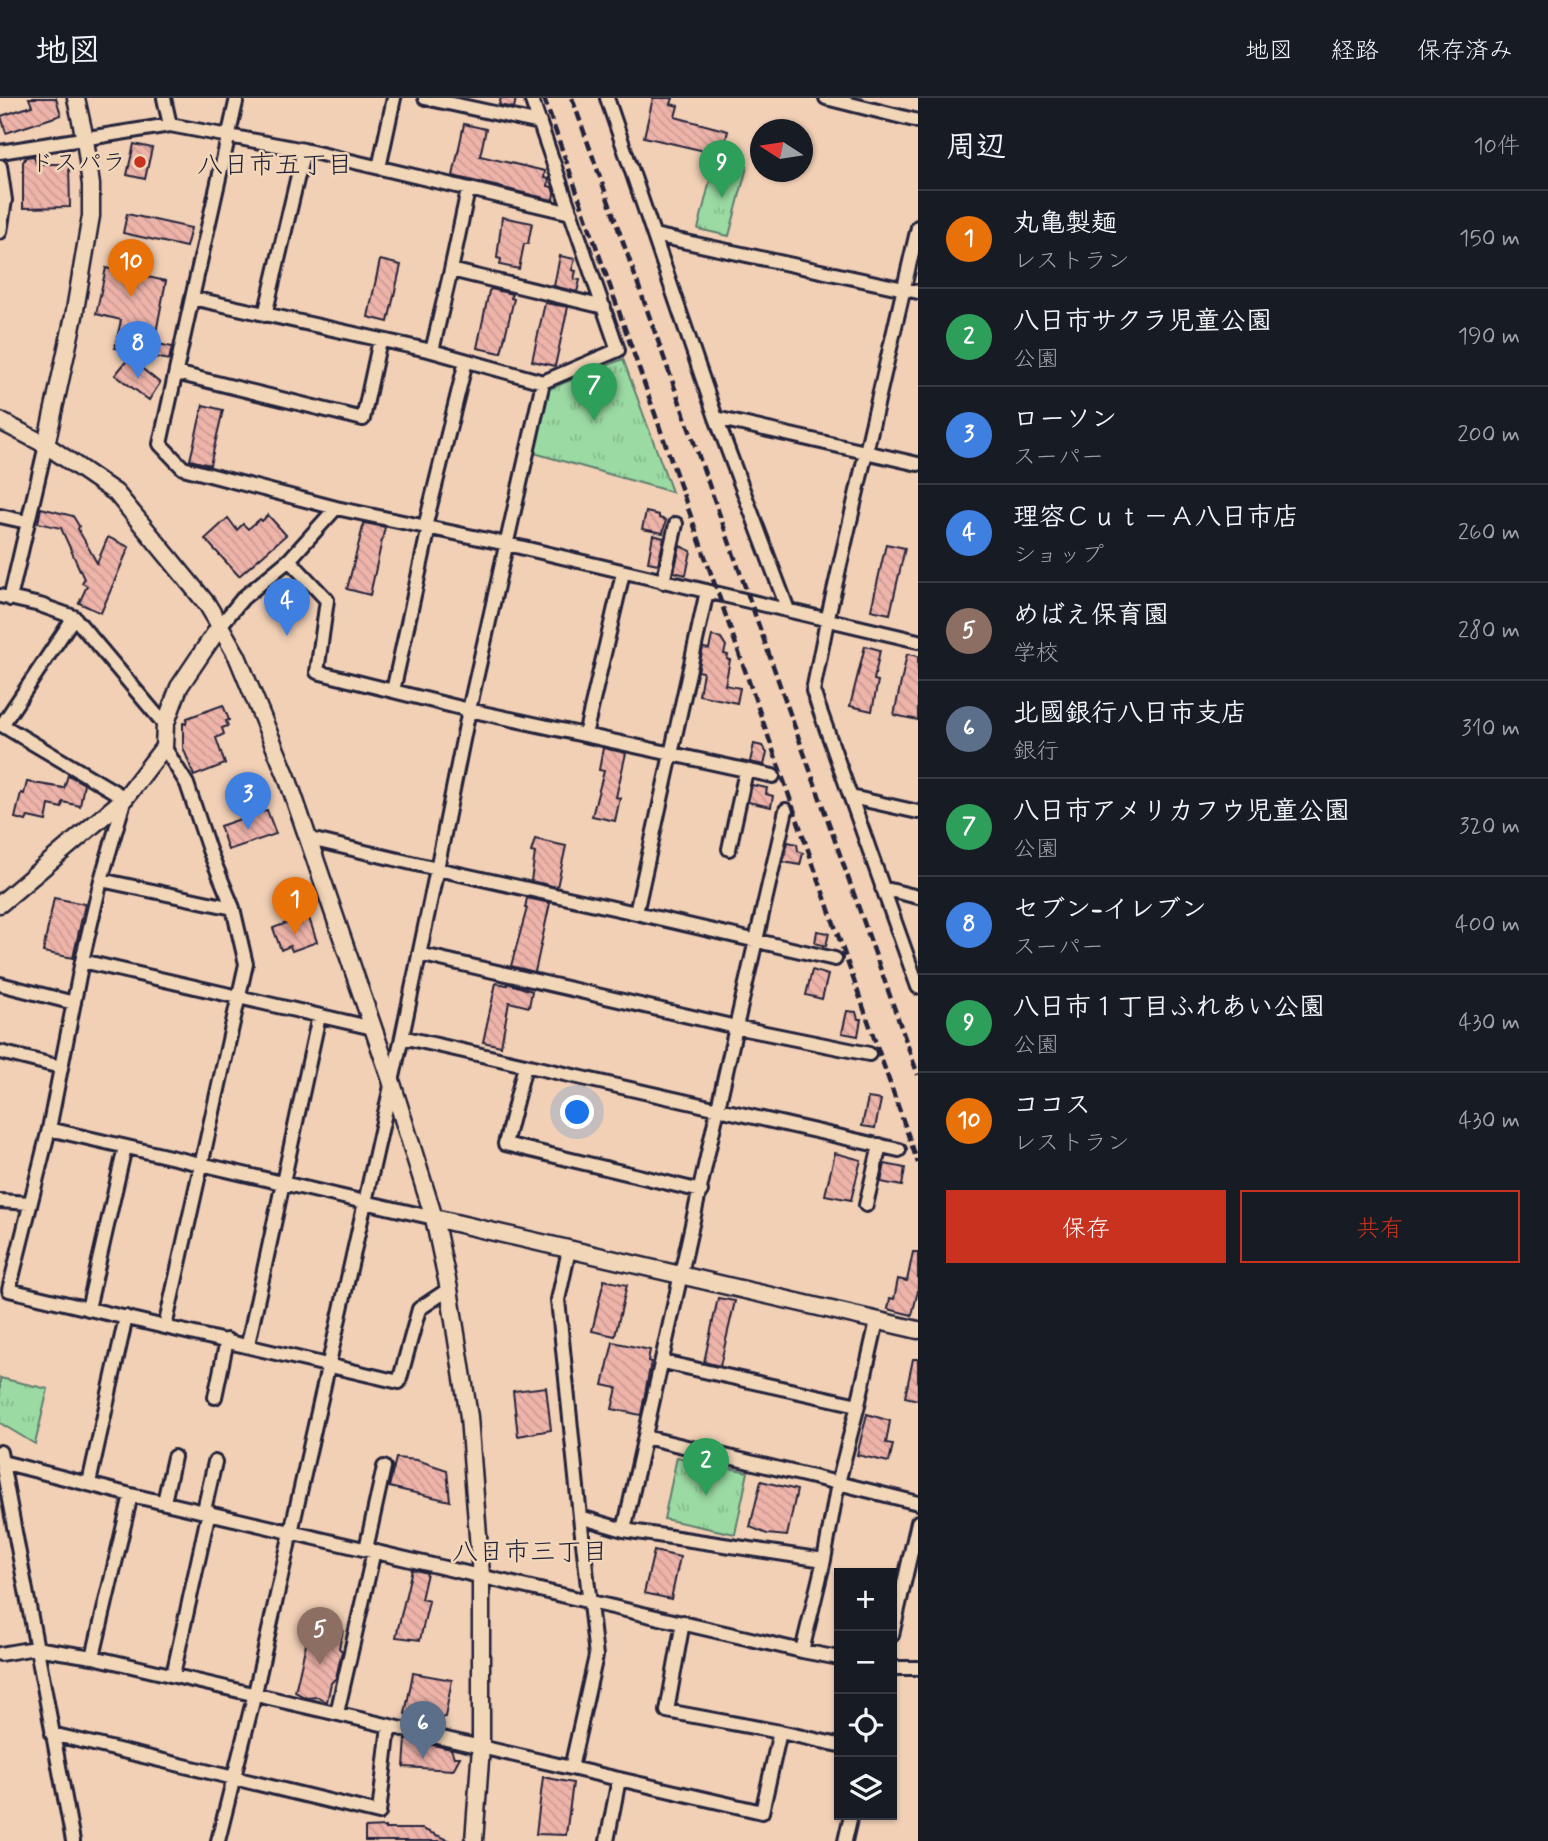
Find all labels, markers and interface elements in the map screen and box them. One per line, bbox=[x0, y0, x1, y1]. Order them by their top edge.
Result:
text: 地図 bbox=[35, 30, 101, 74]
text: 地図 bbox=[1245, 36, 1293, 67]
text: 経路 bbox=[1331, 36, 1379, 67]
text: 保存済み bbox=[1417, 36, 1513, 67]
north arrow bbox=[750, 119, 813, 182]
text: 周辺 bbox=[946, 128, 1006, 167]
text: 10件 bbox=[1474, 132, 1520, 162]
pin: 9 bbox=[699, 140, 745, 198]
place label: ドスパラ bbox=[30, 148, 126, 179]
district label: 八日市五丁目 bbox=[197, 149, 353, 183]
marker: ドスパラ bbox=[132, 154, 148, 170]
text: 丸亀製麺 bbox=[1013, 207, 1117, 241]
text: 1 bbox=[964, 224, 974, 254]
text: 150 m bbox=[1459, 224, 1520, 254]
pin: 10 bbox=[108, 239, 154, 297]
text: レストラン bbox=[1013, 247, 1130, 277]
text: 八日市サクラ児童公園 bbox=[1013, 305, 1272, 339]
pin: 8 bbox=[115, 321, 161, 379]
text: 2 bbox=[963, 322, 975, 352]
text: 190 m bbox=[1458, 322, 1520, 352]
text: 公園 bbox=[1013, 345, 1059, 375]
pin: 7 bbox=[571, 363, 617, 421]
text: ローソン bbox=[1013, 403, 1117, 437]
text: 3 bbox=[964, 420, 974, 450]
text: 200 m bbox=[1457, 420, 1520, 450]
text: スーパー bbox=[1013, 443, 1104, 473]
text: 理容Ｃｕｔ－Ａ八日市店 bbox=[1013, 501, 1299, 535]
text: 4 bbox=[962, 518, 976, 548]
text: 260 m bbox=[1458, 518, 1520, 548]
text: ショップ bbox=[1013, 541, 1104, 571]
pin: 4 bbox=[264, 578, 310, 636]
text: めばえ保育園 bbox=[1013, 599, 1169, 633]
text: 5 bbox=[962, 616, 976, 646]
text: 280 m bbox=[1458, 616, 1520, 646]
text: 学校 bbox=[1013, 639, 1059, 669]
text: 北國銀行八日市支店 bbox=[1013, 697, 1247, 731]
text: 6 bbox=[963, 714, 975, 744]
text: 310 m bbox=[1461, 714, 1520, 744]
text: 銀行 bbox=[1013, 737, 1059, 767]
pin: 3 bbox=[225, 772, 271, 830]
text: 八日市アメリカフウ児童公園 bbox=[1013, 795, 1350, 829]
text: 7 bbox=[962, 812, 976, 842]
text: 320 m bbox=[1459, 812, 1520, 842]
text: 公園 bbox=[1013, 835, 1059, 865]
pin: 1 bbox=[272, 877, 318, 935]
text: セブン-イレブン bbox=[1013, 893, 1207, 927]
text: 8 bbox=[963, 910, 975, 940]
text: 400 m bbox=[1455, 910, 1520, 940]
text: スーパー bbox=[1013, 933, 1104, 963]
text: 八日市１丁目ふれあい公園 bbox=[1013, 991, 1325, 1025]
text: 9 bbox=[963, 1008, 975, 1038]
text: 430 m bbox=[1459, 1008, 1520, 1038]
text: 公園 bbox=[1013, 1031, 1059, 1061]
text: ココス bbox=[1013, 1089, 1091, 1123]
your location bbox=[560, 1095, 594, 1129]
text: 10 bbox=[957, 1106, 981, 1136]
text: 430 m bbox=[1459, 1106, 1520, 1136]
text: レストラン bbox=[1013, 1129, 1130, 1159]
button: 保存 bbox=[946, 1190, 1226, 1263]
button: 共有 bbox=[1240, 1190, 1520, 1263]
pin: 2 bbox=[683, 1438, 729, 1496]
district label: 八日市三丁目 bbox=[452, 1536, 608, 1570]
map controls bbox=[834, 1568, 897, 1820]
button: + bbox=[834, 1568, 897, 1631]
pin: 5 bbox=[297, 1607, 343, 1665]
button: − bbox=[834, 1631, 897, 1694]
button: locate bbox=[834, 1694, 897, 1757]
pin: 6 bbox=[400, 1701, 446, 1759]
button: layers bbox=[834, 1757, 897, 1820]

